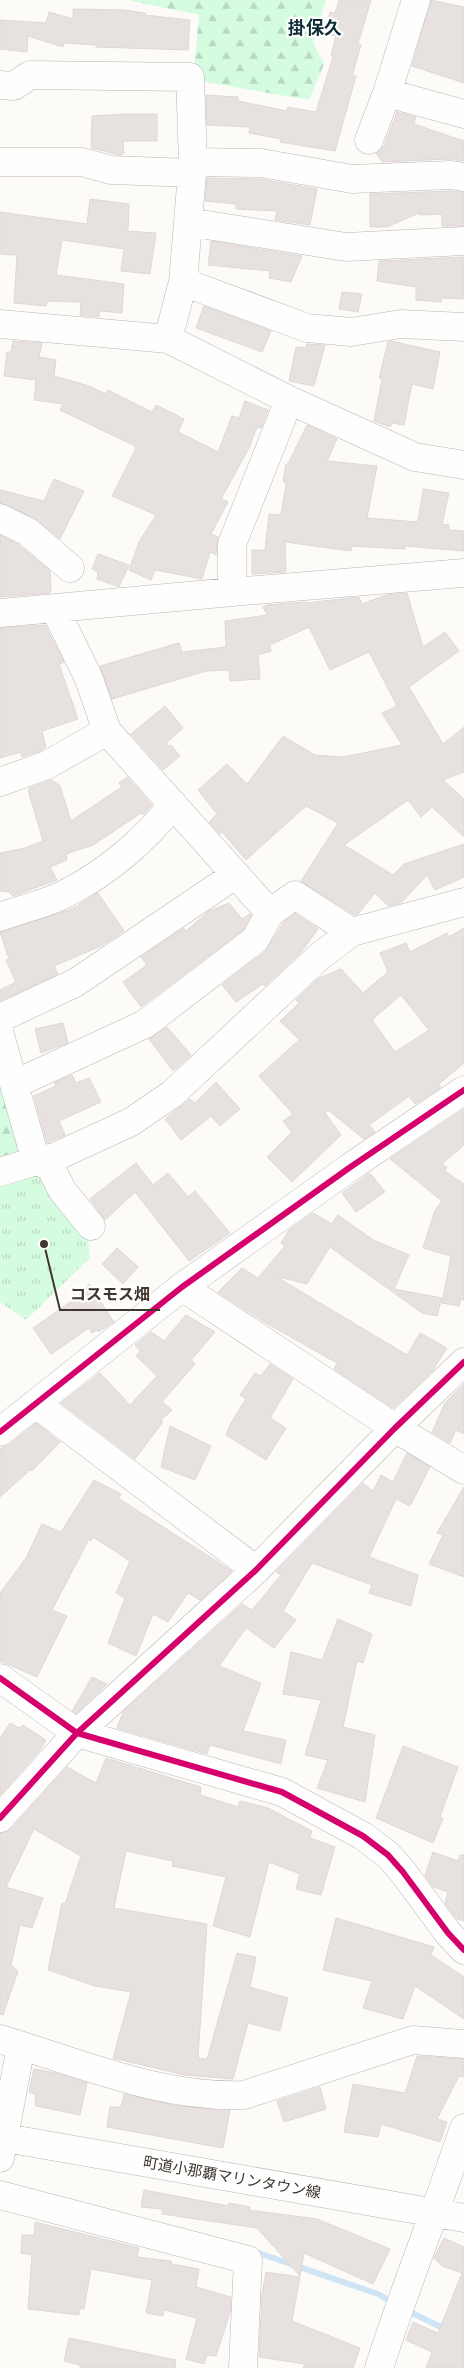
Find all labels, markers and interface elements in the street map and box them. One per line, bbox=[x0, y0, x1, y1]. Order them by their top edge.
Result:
district label: 掛保久 bbox=[288, 18, 342, 38]
callout: コスモス畑 bbox=[60, 1279, 160, 1310]
text: コスモス畑 bbox=[70, 1286, 150, 1303]
street label: 町道小那覇マリンタウン線 bbox=[142, 2153, 322, 2201]

